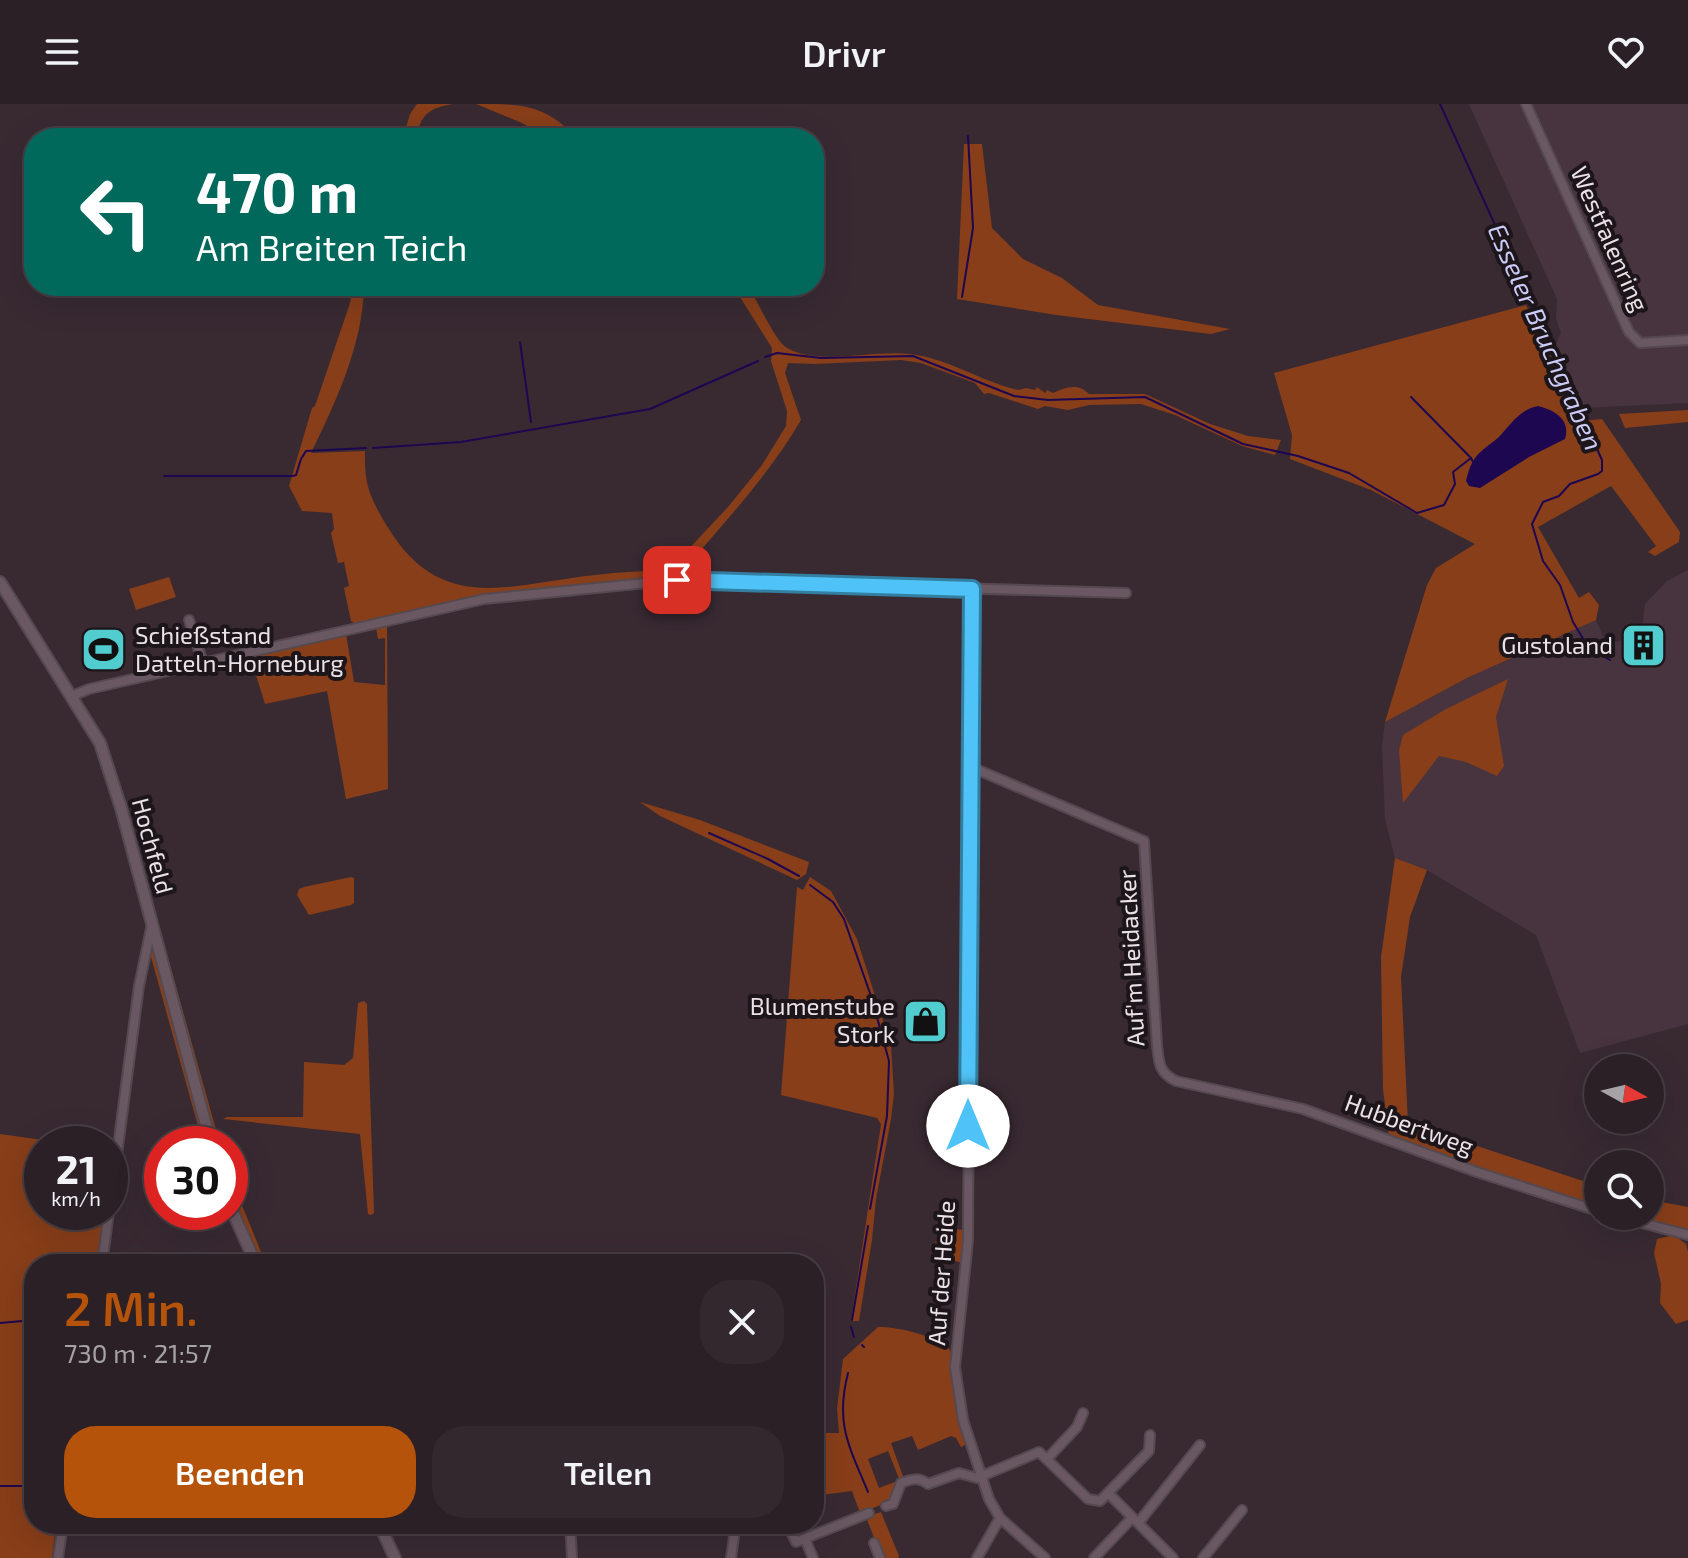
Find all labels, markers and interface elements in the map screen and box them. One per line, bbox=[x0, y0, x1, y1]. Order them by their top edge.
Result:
icon: menu bbox=[40, 30, 84, 74]
icon: heart bbox=[1604, 30, 1648, 74]
text: Drivr bbox=[802, 31, 886, 74]
text: 470 m bbox=[196, 157, 358, 224]
icon: left bbox=[64, 160, 168, 264]
street label: Westfalenring bbox=[1565, 161, 1655, 315]
water label: Esseler Bruchgraben bbox=[1482, 218, 1610, 454]
text: Am Breiten Teich bbox=[196, 225, 467, 268]
pin bbox=[643, 546, 711, 614]
icon: arrive bbox=[655, 558, 699, 602]
place label: Schießstand Datteln-Horneburg bbox=[135, 620, 344, 677]
building icon: Gustoland bbox=[1620, 622, 1668, 670]
sports icon: Schießstand Datteln-Horneburg bbox=[80, 626, 128, 674]
place label: Gustoland bbox=[1501, 630, 1613, 659]
street label: Hochfeld bbox=[127, 795, 180, 897]
street label: Auf'm Heidacker bbox=[1111, 869, 1150, 1047]
place label: Blumenstube Stork bbox=[750, 991, 895, 1048]
shop icon: Blumenstube Stork bbox=[902, 997, 950, 1045]
north arrow bbox=[1584, 1054, 1664, 1134]
map controls bbox=[1584, 1054, 1664, 1230]
position arrow bbox=[926, 1084, 1010, 1168]
street label: Hubbertweg bbox=[1341, 1087, 1478, 1160]
speed limit sign: 30 bbox=[144, 1126, 248, 1230]
text: 21 bbox=[56, 1144, 96, 1192]
button: search bbox=[1584, 1150, 1664, 1230]
text: km/h bbox=[51, 1186, 101, 1210]
street label: Auf der Heide bbox=[921, 1199, 960, 1346]
text: 2 Min. bbox=[64, 1278, 198, 1336]
button: close bbox=[700, 1280, 784, 1364]
text: 730 m · 21:57 bbox=[64, 1337, 212, 1368]
button: Beenden bbox=[64, 1426, 416, 1518]
button: Teilen bbox=[432, 1426, 784, 1518]

